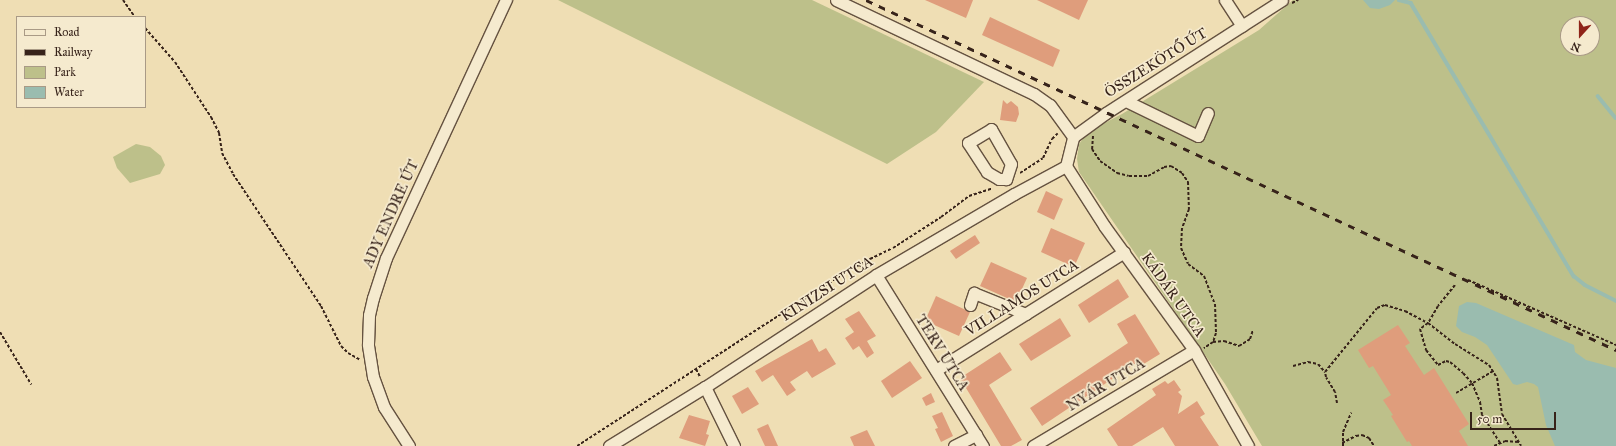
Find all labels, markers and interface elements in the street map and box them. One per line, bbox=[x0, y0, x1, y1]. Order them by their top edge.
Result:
legend bbox=[16, 16, 146, 108]
north arrow bbox=[1560, 16, 1600, 56]
street label: ÖSSZEKÖTŐ ÚT bbox=[1101, 24, 1211, 102]
text: Road bbox=[54, 25, 80, 39]
text: N bbox=[1569, 39, 1583, 54]
text: Railway bbox=[54, 45, 92, 59]
text: Park bbox=[54, 65, 76, 79]
text: Water bbox=[54, 85, 84, 99]
street label: ADY ENDRE ÚT bbox=[359, 157, 423, 271]
street label: KÁDÁR UTCA bbox=[1137, 249, 1209, 341]
street label: KINIZSI UTCA bbox=[778, 252, 876, 326]
street label: VILLAMOS UTCA bbox=[962, 256, 1082, 340]
street label: TERV UTCA bbox=[911, 311, 973, 395]
street label: NYÁR UTCA bbox=[1064, 355, 1148, 415]
scale bar bbox=[1472, 404, 1558, 430]
text: 50 m bbox=[1477, 412, 1502, 426]

